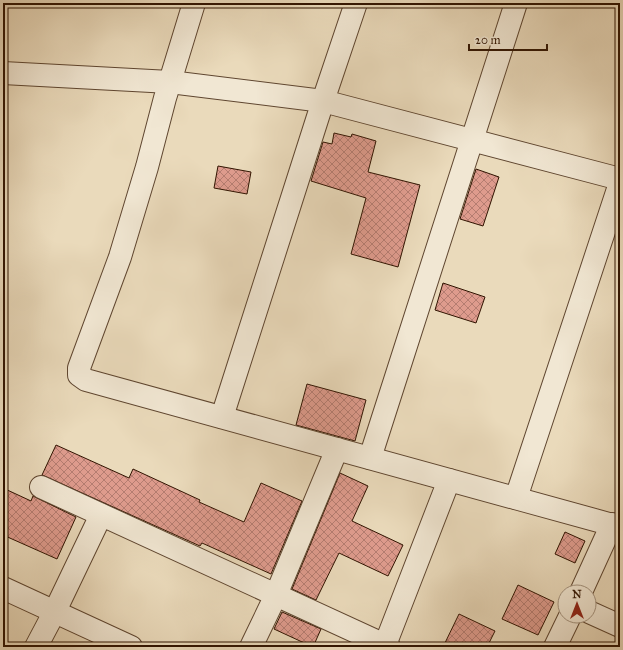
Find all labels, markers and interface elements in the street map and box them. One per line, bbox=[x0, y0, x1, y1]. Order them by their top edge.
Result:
scale bar bbox=[469, 26, 547, 52]
text: 20 m bbox=[475, 33, 501, 47]
north arrow bbox=[557, 584, 597, 624]
text: N bbox=[572, 588, 582, 601]

